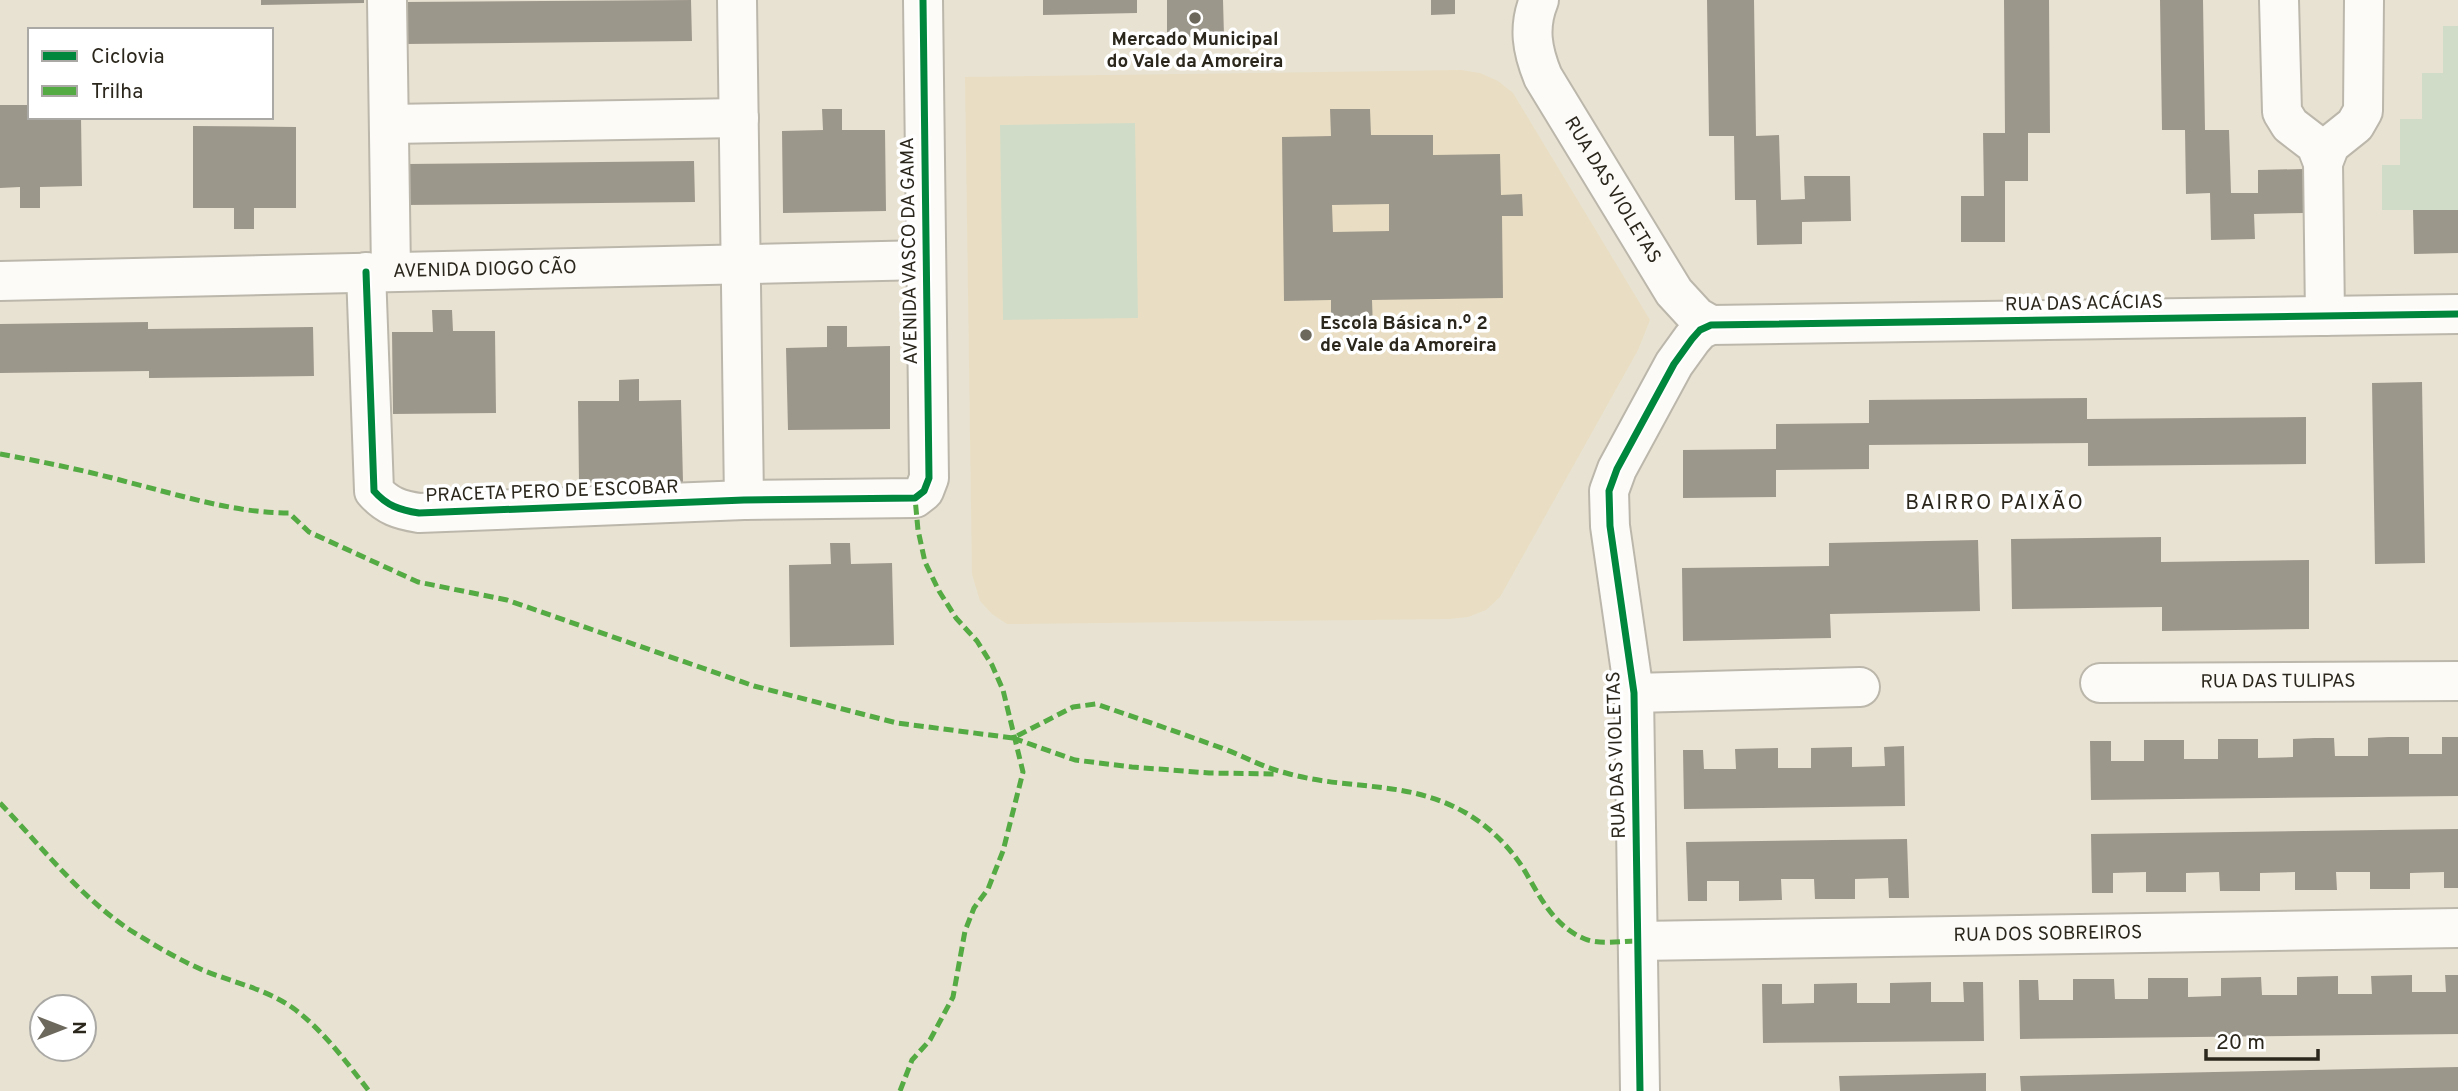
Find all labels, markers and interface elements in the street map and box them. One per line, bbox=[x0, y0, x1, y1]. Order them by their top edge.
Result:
marker: Mercado Municipal do Vale da Amoreira bbox=[1187, 10, 1203, 26]
legend bbox=[28, 28, 273, 119]
place label: Mercado Municipal do Vale da Amoreira bbox=[1107, 28, 1283, 74]
text: Ciclovia bbox=[91, 44, 165, 71]
text: Trilha bbox=[91, 79, 143, 106]
street label: RUA DAS VIOLETAS bbox=[1558, 113, 1666, 268]
street label: AVENIDA VASCO DA GAMA bbox=[896, 137, 924, 365]
street label: AVENIDA DIOGO CÃO bbox=[393, 255, 577, 284]
street label: RUA DAS ACÁCIAS bbox=[2005, 290, 2163, 317]
place label: Escola Básica n.º 2 de Vale da Amoreira bbox=[1320, 312, 1497, 358]
marker: Escola Básica n.º 2 de Vale da Amoreira bbox=[1298, 327, 1314, 343]
street label: PRACETA PERO DE ESCOBAR bbox=[425, 476, 679, 508]
district label: BAIRRO PAIXÃO bbox=[1905, 490, 2085, 517]
street label: RUA DAS TULIPAS bbox=[2200, 670, 2356, 694]
street label: RUA DAS VIOLETAS bbox=[1602, 671, 1632, 839]
street label: RUA DOS SOBREIROS bbox=[1953, 921, 2143, 948]
north arrow bbox=[28, 993, 98, 1063]
scale bar bbox=[2206, 1018, 2318, 1062]
text: N bbox=[66, 1021, 90, 1035]
text: 20 m bbox=[2216, 1030, 2265, 1057]

